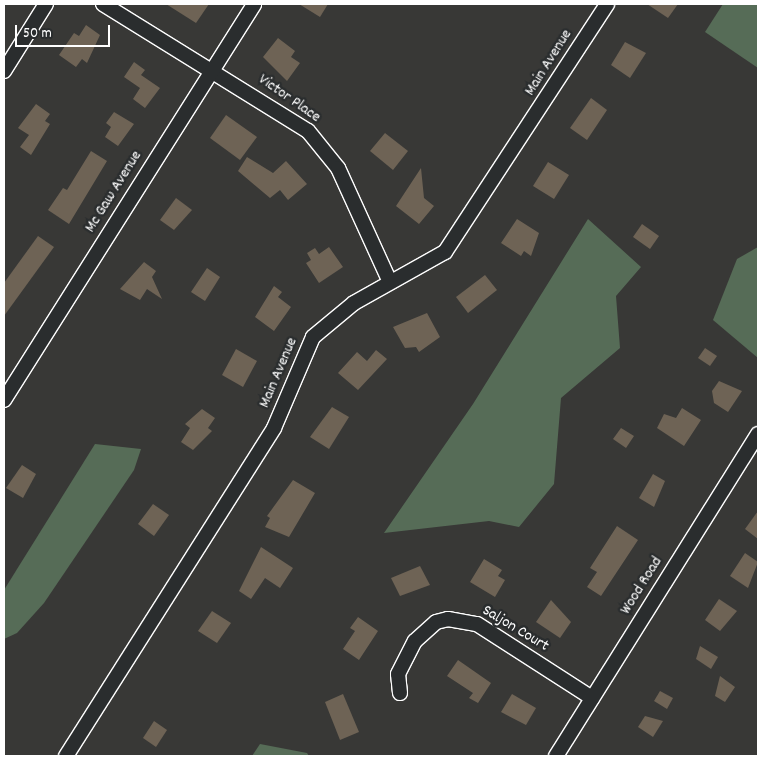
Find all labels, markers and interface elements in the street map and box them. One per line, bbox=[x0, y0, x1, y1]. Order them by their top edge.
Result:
scale bar bbox=[18, 15, 112, 47]
text: 50 m bbox=[23, 23, 52, 45]
street label: Main Avenue bbox=[521, 26, 577, 100]
street label: Victor Place bbox=[254, 71, 324, 127]
street label: Mc Gaw Avenue bbox=[81, 148, 147, 236]
street label: Main Avenue bbox=[256, 335, 302, 411]
street label: Wood Road bbox=[617, 554, 667, 618]
street label: Saljon Court bbox=[478, 602, 552, 656]

